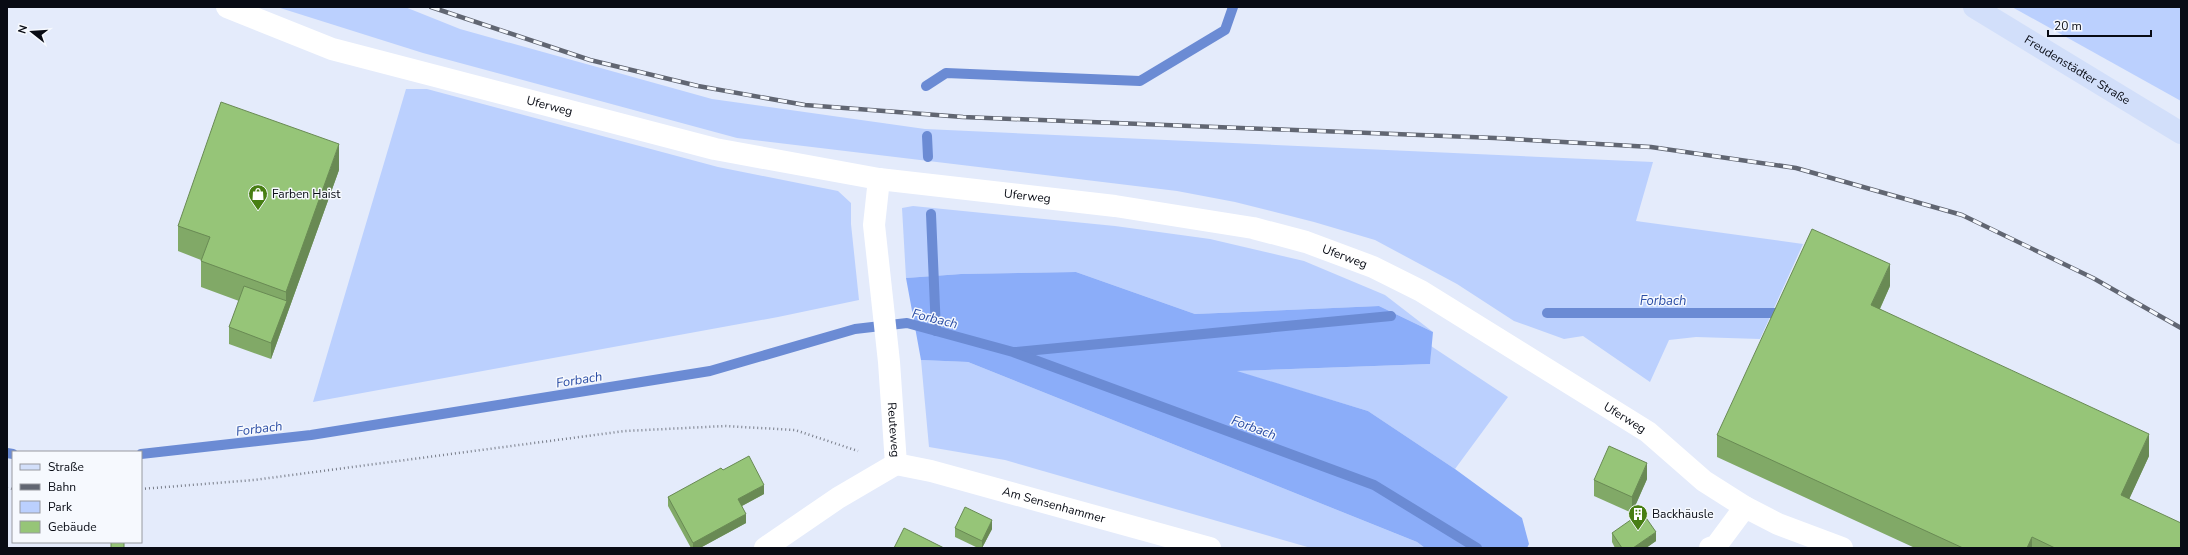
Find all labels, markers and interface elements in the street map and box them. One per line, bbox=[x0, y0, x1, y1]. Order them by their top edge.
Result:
north arrow bbox=[12, 12, 52, 52]
scale bar bbox=[2048, 12, 2151, 38]
text: 20 m bbox=[2054, 18, 2082, 34]
text: N bbox=[15, 23, 31, 35]
street label: Freudenstädter Straße bbox=[2021, 32, 2133, 108]
street label: Uferweg bbox=[525, 92, 574, 120]
shop icon: Farben Haist bbox=[247, 183, 269, 211]
street label: Uferweg bbox=[1003, 185, 1052, 207]
place label: Farben Haist bbox=[272, 186, 341, 202]
street label: Uferweg bbox=[1320, 241, 1369, 272]
water label: Forbach bbox=[1640, 292, 1686, 310]
water label: Forbach bbox=[910, 305, 960, 333]
water label: Forbach bbox=[555, 367, 604, 393]
street label: Uferweg bbox=[1601, 398, 1649, 437]
street label: Reuteweg bbox=[884, 402, 904, 458]
water label: Forbach bbox=[1229, 412, 1279, 444]
water label: Forbach bbox=[235, 417, 283, 441]
legend bbox=[12, 451, 142, 543]
text: Straße bbox=[48, 459, 84, 475]
text: Bahn bbox=[48, 479, 76, 495]
street label: Am Sensenhammer bbox=[1000, 483, 1108, 527]
text: Park bbox=[48, 499, 73, 515]
building icon: Backhäusle bbox=[1627, 503, 1649, 531]
place label: Backhäusle bbox=[1652, 506, 1714, 522]
text: Gebäude bbox=[48, 519, 97, 535]

